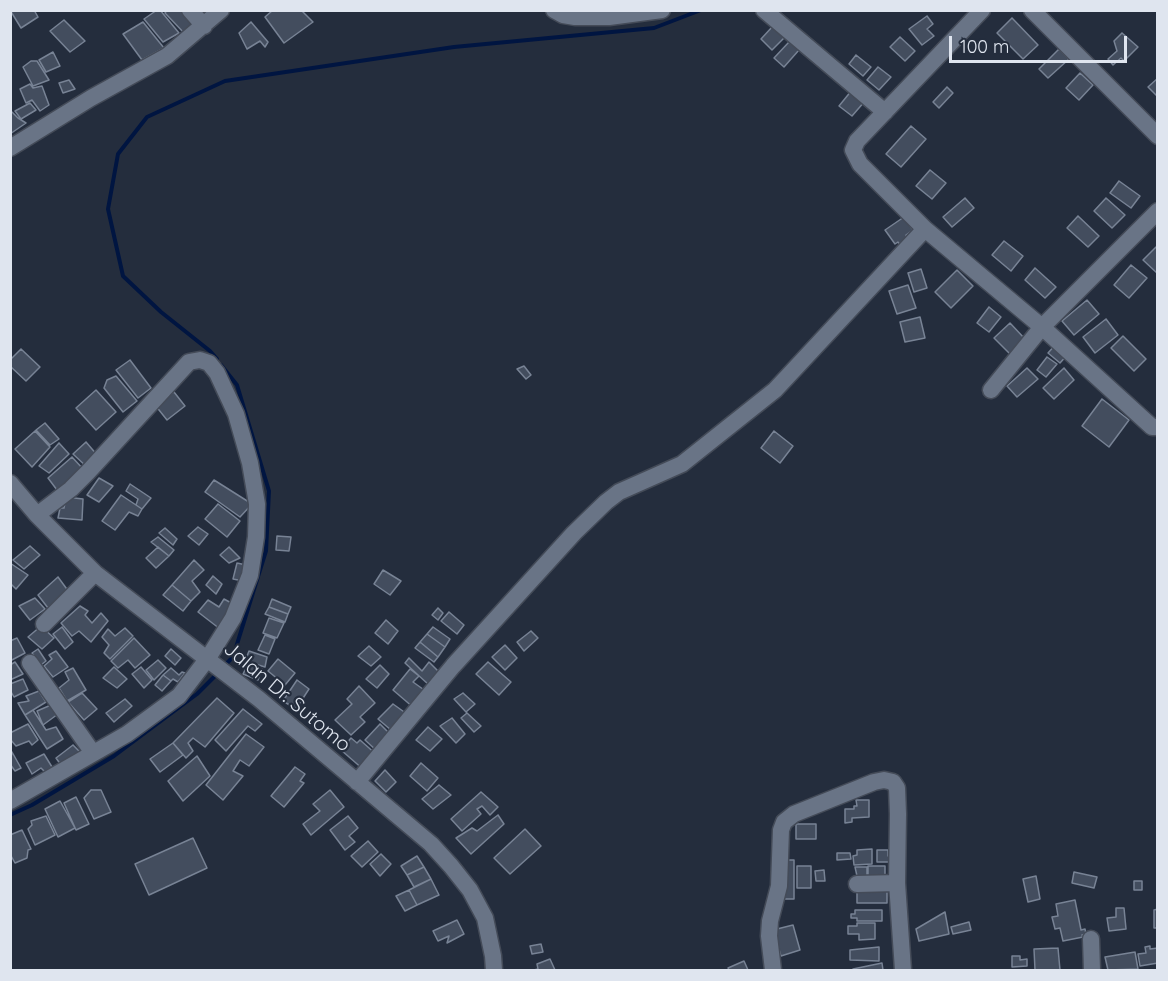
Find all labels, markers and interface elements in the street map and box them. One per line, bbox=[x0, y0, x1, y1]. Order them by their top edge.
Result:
scale bar bbox=[952, 24, 1130, 62]
text: 100 m bbox=[960, 35, 1009, 58]
street label: Jalan Dr. Sutomo bbox=[219, 637, 355, 757]

